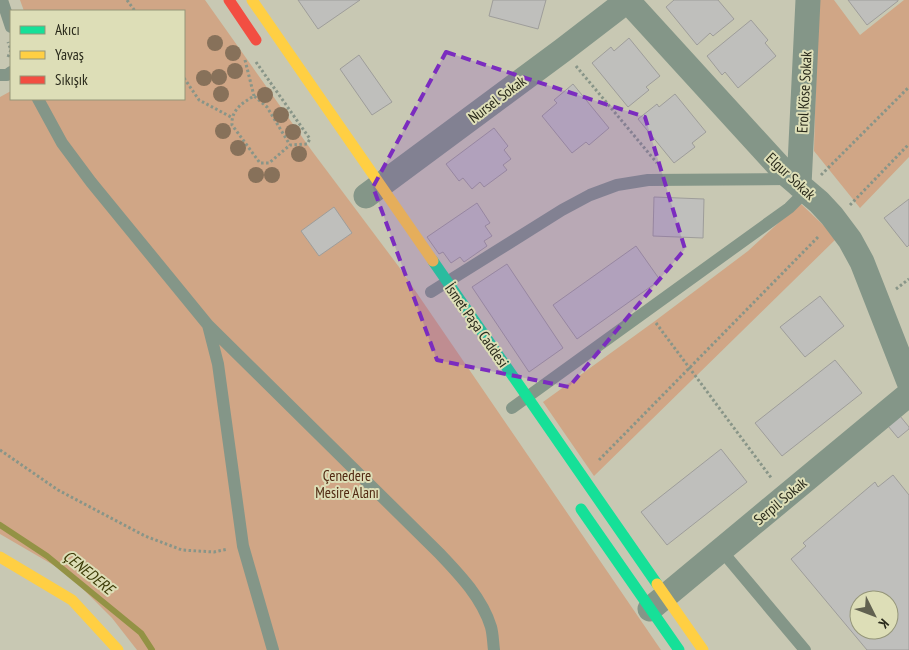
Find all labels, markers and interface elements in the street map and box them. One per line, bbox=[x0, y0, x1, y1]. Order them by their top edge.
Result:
legend bbox=[10, 10, 185, 100]
text: Akıcı bbox=[55, 20, 80, 39]
text: Yavaş bbox=[55, 45, 84, 64]
street label: Erol Köse Sokak bbox=[792, 50, 816, 133]
text: Sıkışık bbox=[55, 70, 88, 89]
street label: Nursel Sokak bbox=[464, 71, 530, 127]
street label: Elgur Sokak bbox=[762, 148, 820, 204]
street label: İsmet Paşa Caddesi bbox=[441, 279, 513, 371]
park label: Çenedere Mesire Alanı bbox=[315, 466, 379, 502]
street label: Serpil Sokak bbox=[749, 473, 811, 529]
water label: ÇENEDERE bbox=[60, 546, 120, 600]
north arrow bbox=[849, 590, 899, 640]
text: K bbox=[874, 615, 893, 633]

